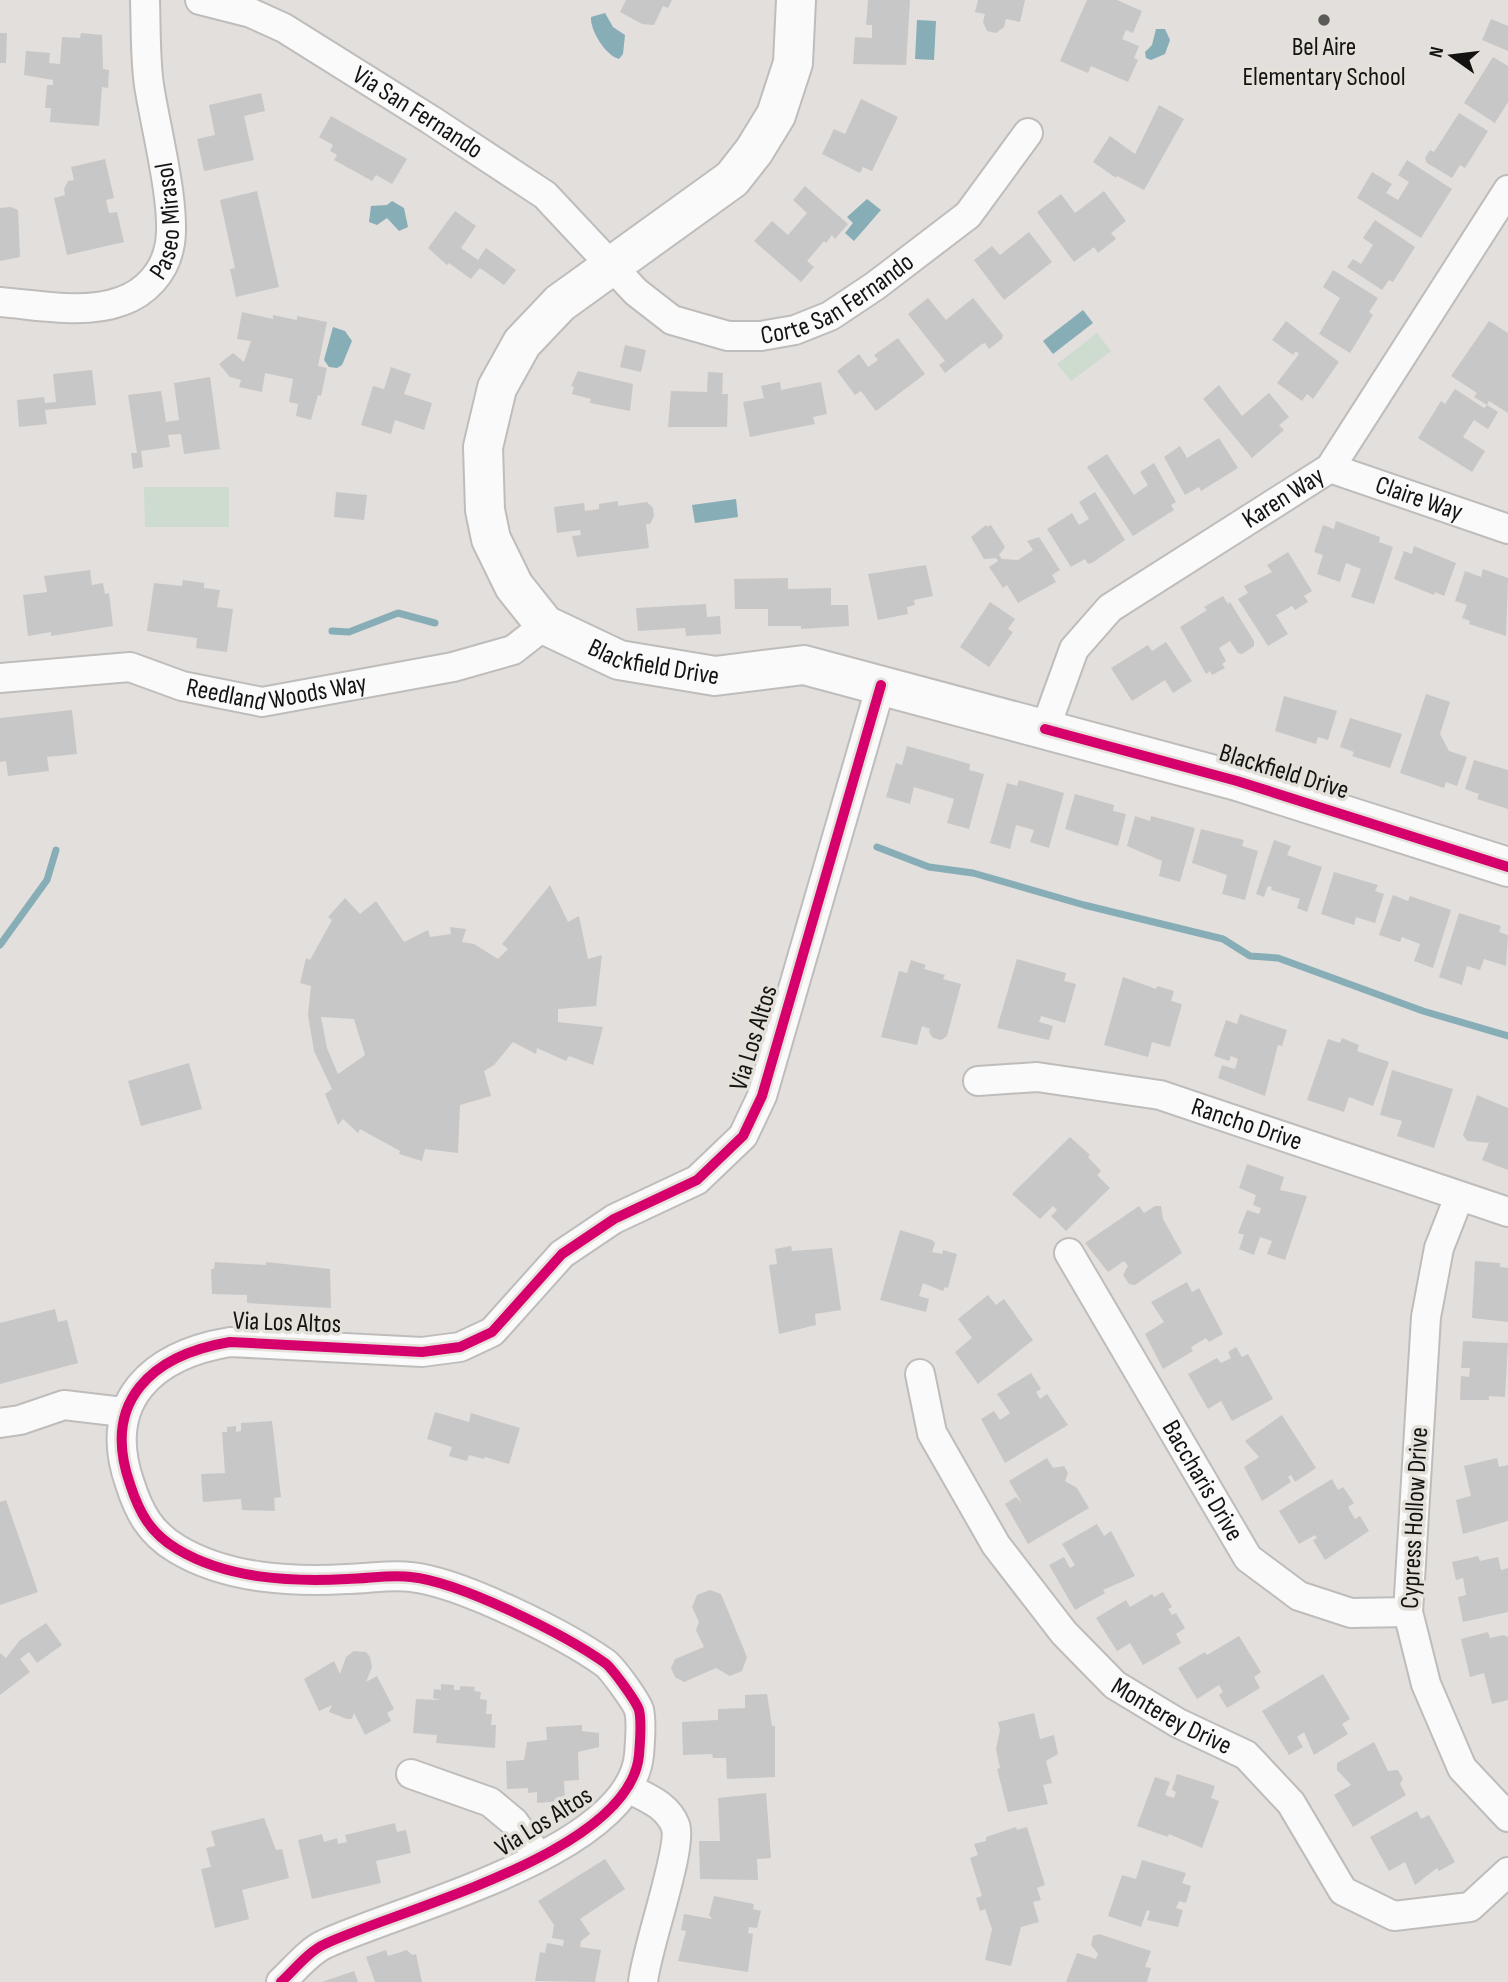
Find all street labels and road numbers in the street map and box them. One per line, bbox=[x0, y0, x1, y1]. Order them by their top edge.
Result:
street label: Via San Fernando bbox=[347, 59, 489, 165]
street label: Paseo Mirasol bbox=[143, 160, 187, 285]
street label: Corte San Fernando bbox=[758, 247, 920, 351]
street label: Karen Way bbox=[1237, 460, 1330, 535]
street label: Claire Way bbox=[1371, 469, 1467, 528]
street label: Blackfield Drive bbox=[583, 632, 722, 692]
street label: Reedland Woods Way bbox=[184, 668, 369, 718]
street label: Blackfield Drive bbox=[1216, 738, 1352, 806]
street label: Via Los Altos bbox=[723, 982, 785, 1094]
street label: Rancho Drive bbox=[1187, 1091, 1306, 1157]
street label: Via Los Altos bbox=[232, 1306, 342, 1340]
street label: Baccharis Drive bbox=[1155, 1415, 1250, 1547]
street label: Cypress Hollow Drive bbox=[1395, 1426, 1435, 1610]
street label: Monterey Drive bbox=[1106, 1671, 1237, 1762]
street label: Via Los Altos bbox=[490, 1780, 598, 1864]

